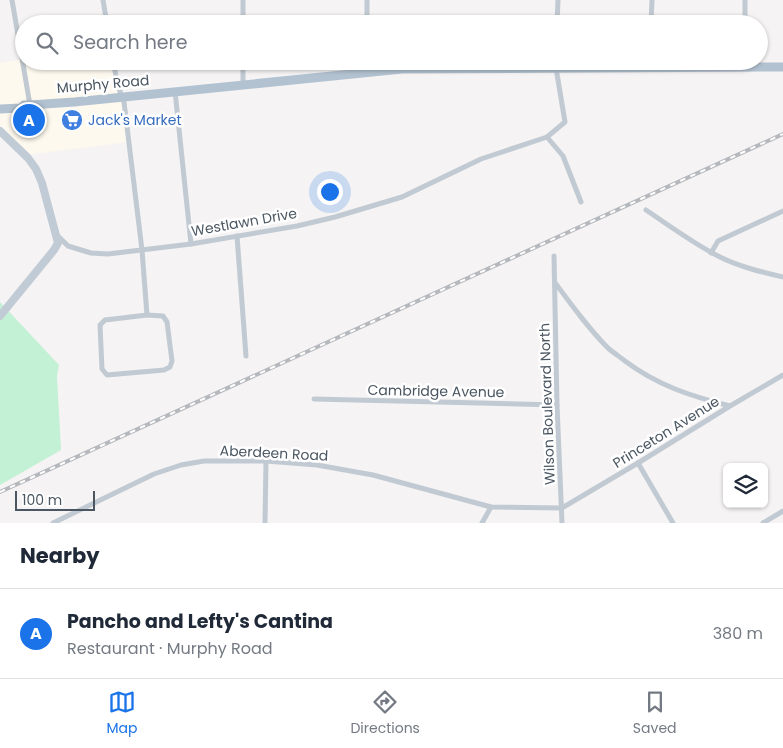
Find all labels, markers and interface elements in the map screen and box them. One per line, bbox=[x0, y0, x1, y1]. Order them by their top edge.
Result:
search box bbox=[15, 15, 768, 70]
icon: search bbox=[33, 29, 61, 57]
text: Search here bbox=[73, 29, 187, 56]
street label: Murphy Road bbox=[56, 70, 150, 98]
pin: A bbox=[13, 101, 45, 139]
supermarket icon: Jack's Market bbox=[60, 108, 84, 132]
place label: Jack's Market bbox=[88, 110, 182, 130]
your location bbox=[317, 179, 343, 205]
street label: Westlawn Drive bbox=[190, 203, 299, 241]
street label: Wilson Boulevard North bbox=[534, 323, 560, 485]
street label: Cambridge Avenue bbox=[367, 380, 505, 402]
street label: Princeton Avenue bbox=[609, 391, 723, 473]
street label: Aberdeen Road bbox=[219, 440, 329, 466]
map controls bbox=[723, 463, 768, 508]
button: layers bbox=[723, 463, 768, 508]
scale bar bbox=[15, 488, 95, 511]
text: 100 m bbox=[22, 490, 62, 510]
text: Nearby bbox=[20, 541, 100, 570]
text: Pancho and Lefty's Cantina bbox=[67, 608, 333, 635]
text: A bbox=[30, 622, 42, 645]
text: 380 m bbox=[713, 622, 763, 645]
text: Restaurant · Murphy Road bbox=[67, 637, 273, 660]
tab: Map bbox=[106, 688, 137, 739]
tab: Directions bbox=[350, 688, 420, 739]
tab: Saved bbox=[633, 688, 677, 739]

